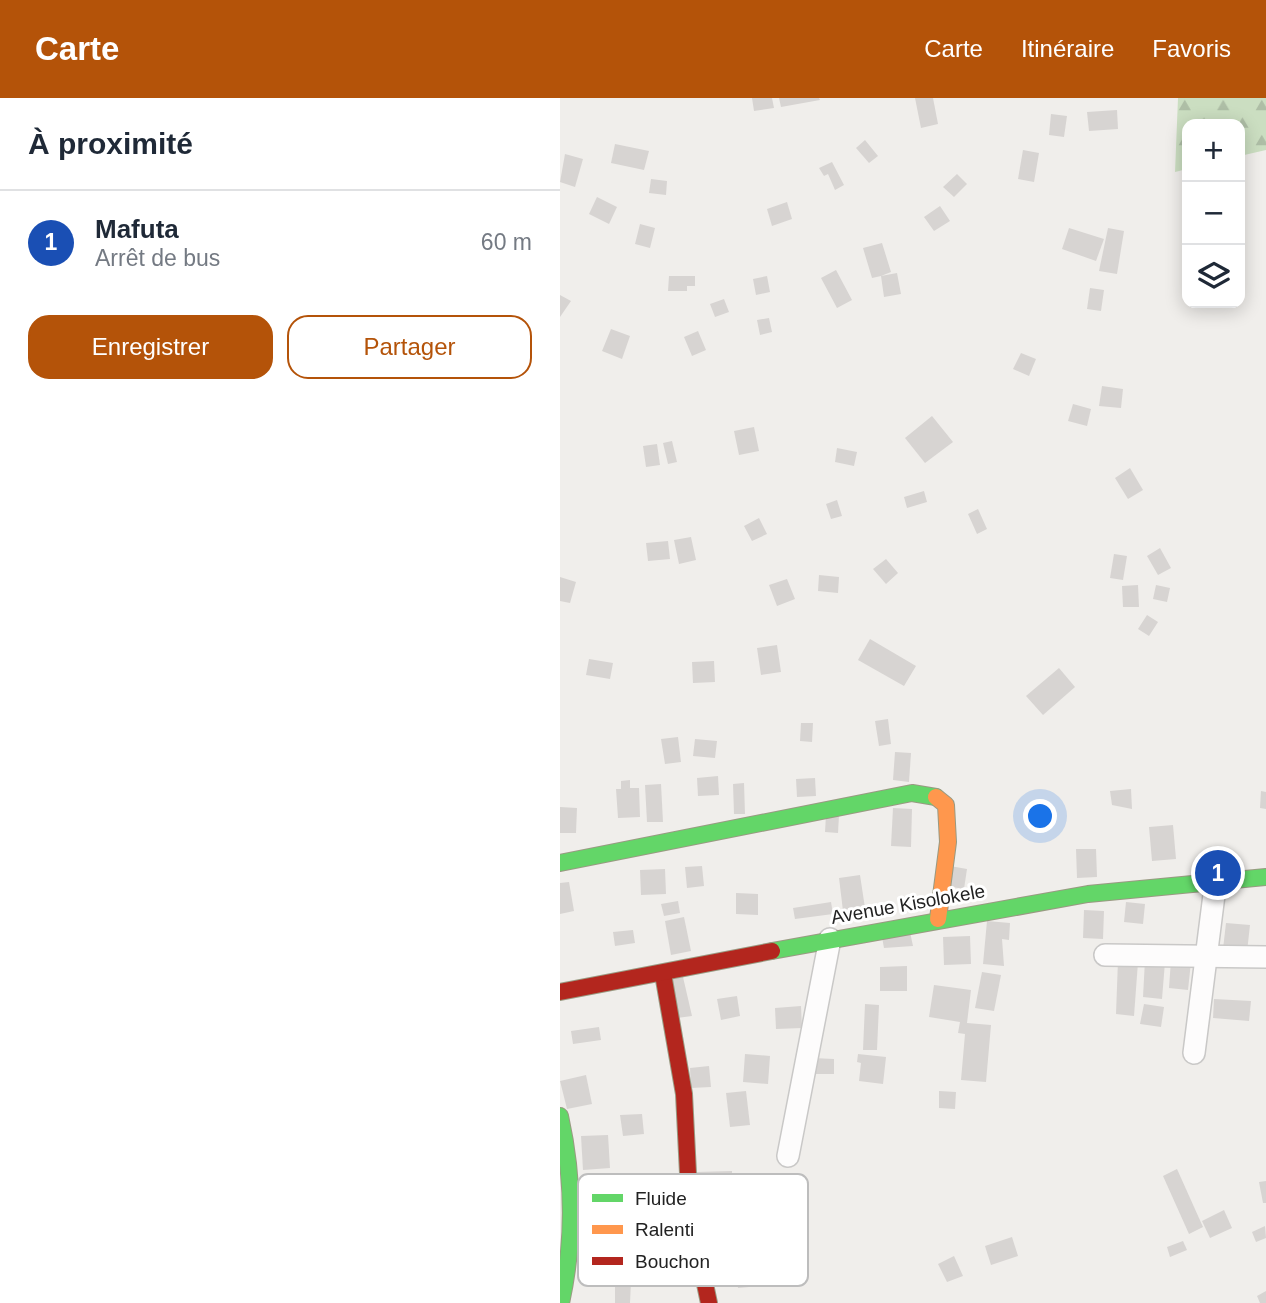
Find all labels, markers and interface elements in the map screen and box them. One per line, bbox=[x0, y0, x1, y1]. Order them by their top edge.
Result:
text: Carte bbox=[35, 30, 119, 67]
text: Carte bbox=[924, 35, 983, 62]
text: Itinéraire bbox=[1021, 35, 1114, 62]
text: Favoris bbox=[1152, 35, 1231, 62]
map controls bbox=[1182, 119, 1245, 308]
button: + bbox=[1182, 119, 1245, 182]
text: À proximité bbox=[28, 127, 193, 160]
button: − bbox=[1182, 182, 1245, 245]
text: Mafuta bbox=[95, 214, 179, 244]
text: 1 bbox=[45, 229, 57, 255]
text: 60 m bbox=[481, 229, 532, 255]
text: Arrêt de bus bbox=[95, 245, 220, 271]
button: layers bbox=[1182, 245, 1245, 308]
button: Enregistrer bbox=[28, 315, 273, 379]
button: Partager bbox=[287, 315, 532, 379]
your location bbox=[1023, 799, 1057, 833]
pin: 1 bbox=[1195, 847, 1241, 899]
street label: Avenue Kisolokele bbox=[829, 880, 987, 928]
legend bbox=[578, 1174, 808, 1286]
text: Fluide bbox=[635, 1188, 687, 1209]
text: Ralenti bbox=[635, 1219, 694, 1240]
text: Bouchon bbox=[635, 1251, 710, 1272]

